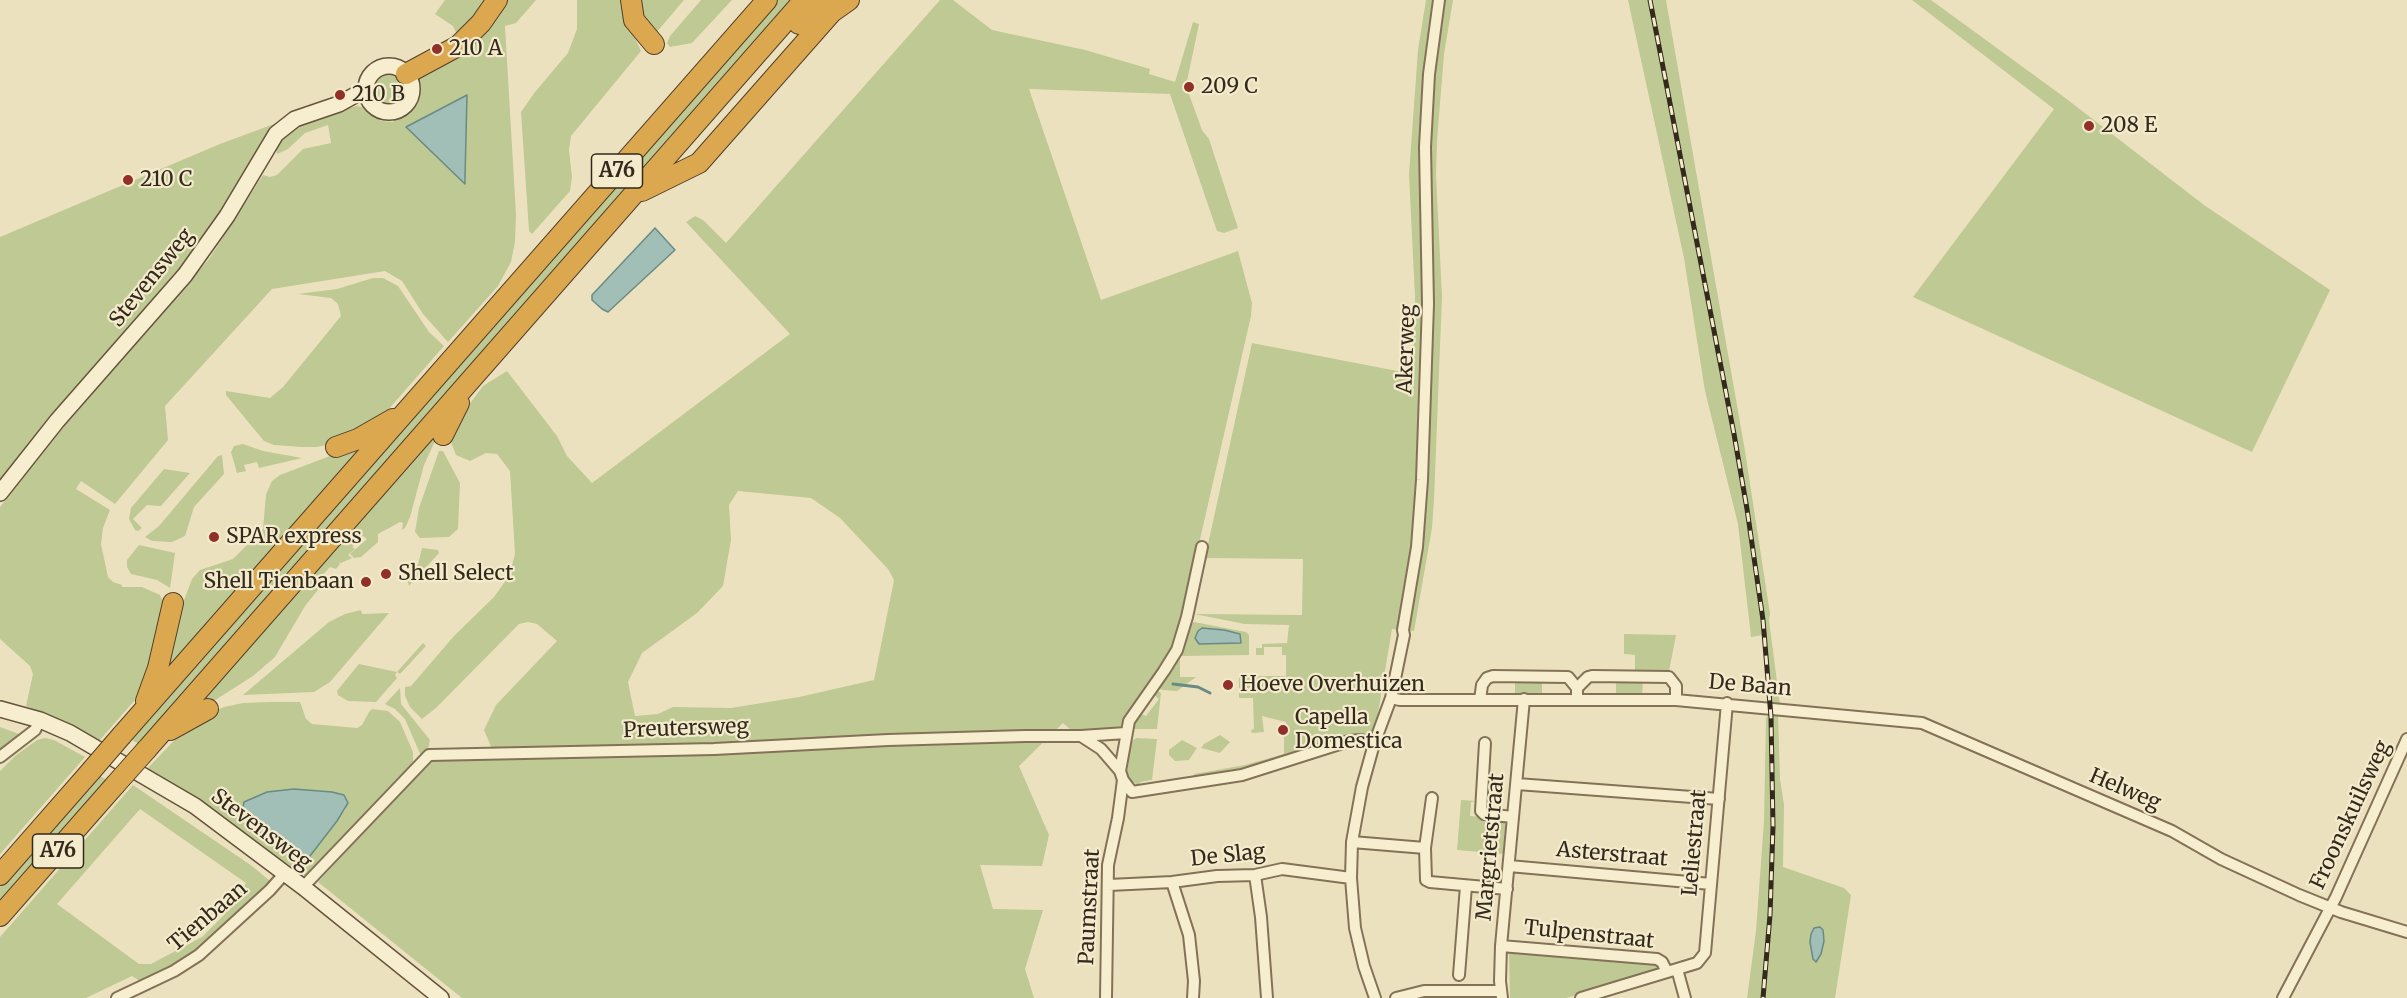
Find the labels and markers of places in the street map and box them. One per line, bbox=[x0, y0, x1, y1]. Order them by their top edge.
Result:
place label: 210 A bbox=[449, 36, 503, 62]
marker: 210 A bbox=[430, 42, 444, 56]
place label: 209 C bbox=[1201, 74, 1258, 100]
marker: 209 C bbox=[1182, 80, 1196, 94]
place label: 210 B bbox=[352, 82, 405, 108]
marker: 210 B bbox=[333, 88, 347, 102]
place label: 208 E bbox=[2101, 113, 2157, 139]
marker: 208 E bbox=[2082, 119, 2096, 133]
place label: 210 C bbox=[140, 167, 193, 193]
marker: 210 C bbox=[121, 173, 135, 187]
place label: SPAR express bbox=[226, 524, 362, 550]
marker: SPAR express bbox=[207, 530, 221, 544]
place label: Shell Select bbox=[398, 561, 513, 587]
marker: Shell Select bbox=[379, 567, 393, 581]
place label: Shell Tienbaan bbox=[203, 569, 354, 595]
marker: Shell Tienbaan bbox=[359, 575, 373, 589]
place label: Hoeve Overhuizen bbox=[1240, 672, 1425, 698]
marker: Hoeve Overhuizen bbox=[1221, 678, 1235, 692]
place label: Capella Domestica bbox=[1295, 705, 1403, 755]
marker: Capella Domestica bbox=[1276, 723, 1290, 737]

